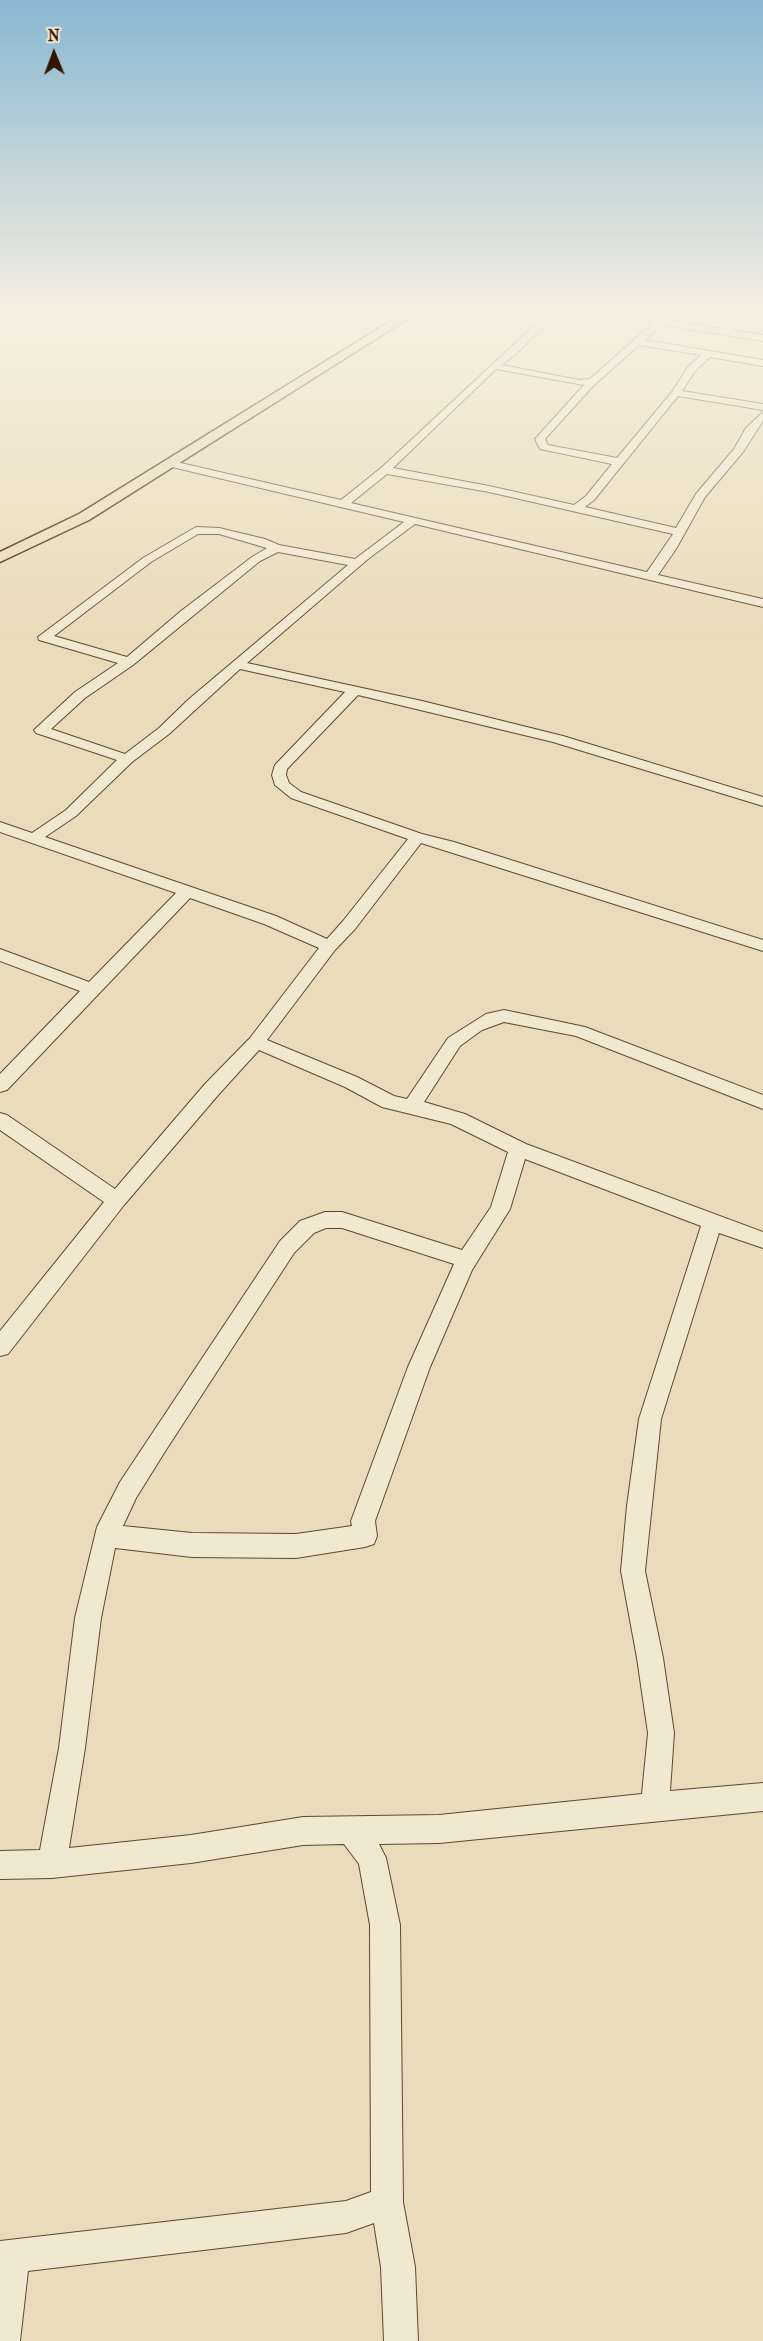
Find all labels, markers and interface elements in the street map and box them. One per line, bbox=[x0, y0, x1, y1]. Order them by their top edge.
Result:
north arrow bbox=[24, 24, 84, 84]
text: N bbox=[47, 26, 60, 45]

